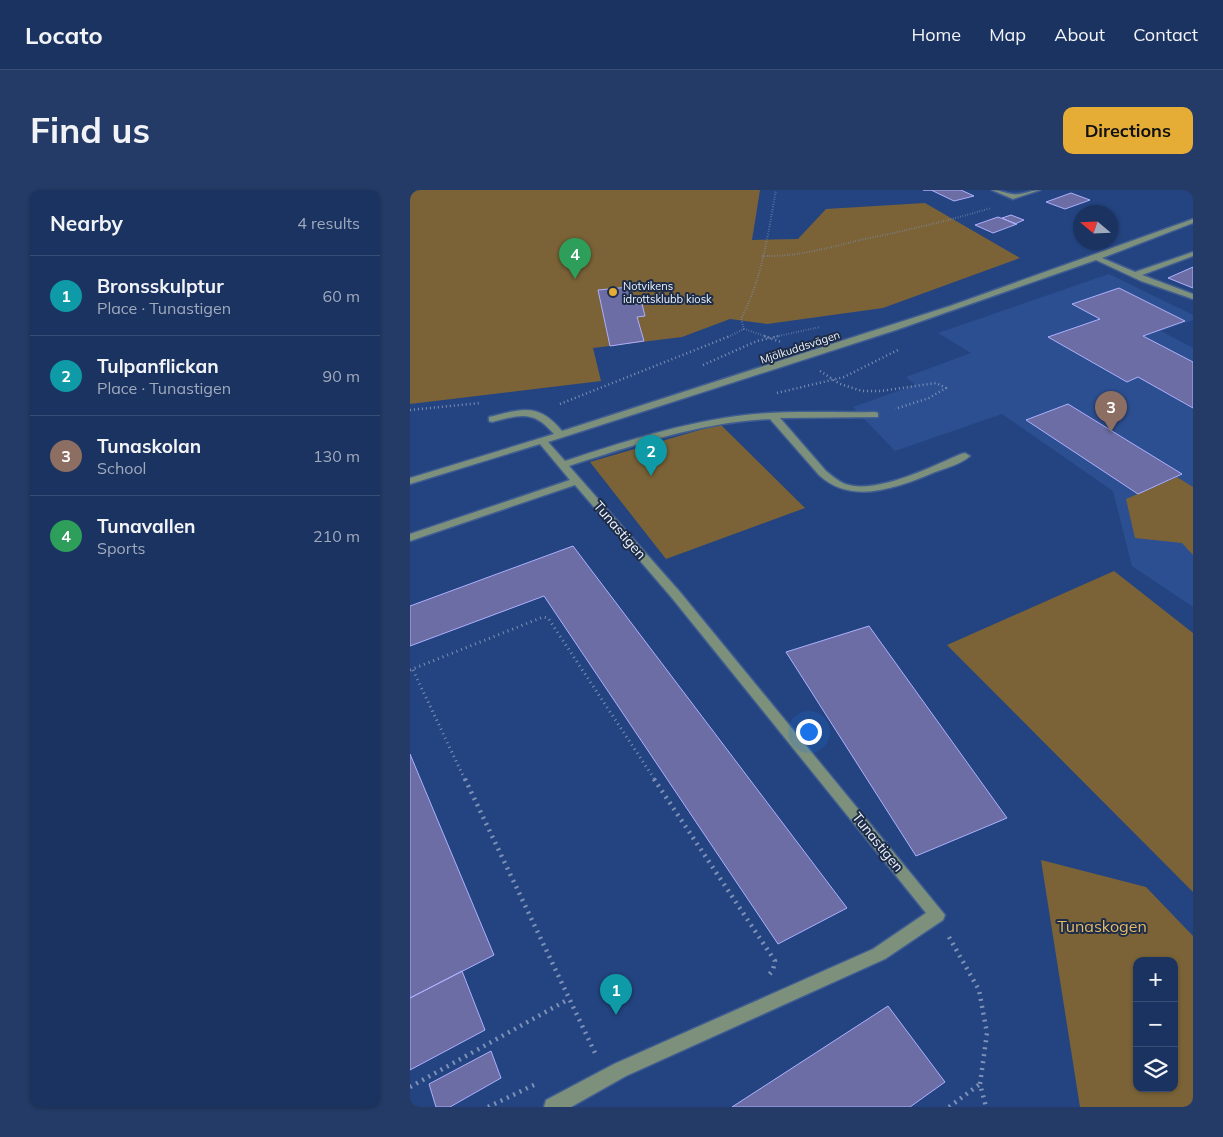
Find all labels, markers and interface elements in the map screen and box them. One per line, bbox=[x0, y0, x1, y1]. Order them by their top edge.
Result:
text: Locato bbox=[25, 20, 103, 50]
text: Home bbox=[911, 23, 961, 46]
text: Map bbox=[989, 23, 1026, 46]
text: About bbox=[1054, 23, 1105, 46]
text: Contact bbox=[1133, 23, 1198, 46]
button: Directions bbox=[1063, 107, 1193, 154]
text: Find us bbox=[30, 108, 150, 152]
north arrow bbox=[1073, 205, 1118, 250]
text: Nearby bbox=[50, 210, 123, 236]
text: 4 results bbox=[297, 213, 360, 233]
pin: 4 bbox=[559, 238, 591, 279]
text: Bronsskulptur bbox=[97, 274, 224, 298]
place label: Notvikens idrottsklubb kiosk bbox=[623, 279, 712, 306]
text: 1 bbox=[61, 286, 71, 306]
text: 60 m bbox=[323, 286, 360, 306]
marker: Notvikens idrottsklubb kiosk bbox=[607, 286, 619, 298]
text: Place · Tunastigen bbox=[97, 298, 231, 318]
street label: Mjölkuddsvägen bbox=[758, 328, 842, 366]
text: Tulpanflickan bbox=[97, 354, 219, 378]
text: 2 bbox=[61, 366, 71, 386]
text: 90 m bbox=[323, 366, 360, 386]
text: Place · Tunastigen bbox=[97, 378, 231, 398]
pin: 3 bbox=[1095, 391, 1127, 432]
text: Tunaskolan bbox=[97, 434, 201, 458]
pin: 2 bbox=[635, 435, 667, 476]
text: 3 bbox=[61, 446, 71, 466]
text: 130 m bbox=[313, 446, 360, 466]
text: School bbox=[97, 458, 146, 478]
street label: Tunastigen bbox=[590, 497, 650, 563]
text: Tunavallen bbox=[97, 514, 196, 538]
text: 4 bbox=[61, 526, 71, 546]
text: 210 m bbox=[313, 526, 360, 546]
text: Sports bbox=[97, 538, 145, 558]
your location bbox=[796, 719, 822, 745]
street label: Tunastigen bbox=[849, 809, 907, 875]
park label: Tunaskogen bbox=[1057, 916, 1147, 936]
map controls bbox=[1133, 957, 1178, 1092]
button: + bbox=[1133, 957, 1178, 1002]
pin: 1 bbox=[600, 974, 632, 1015]
button: − bbox=[1133, 1002, 1178, 1047]
button: layers bbox=[1133, 1047, 1178, 1092]

